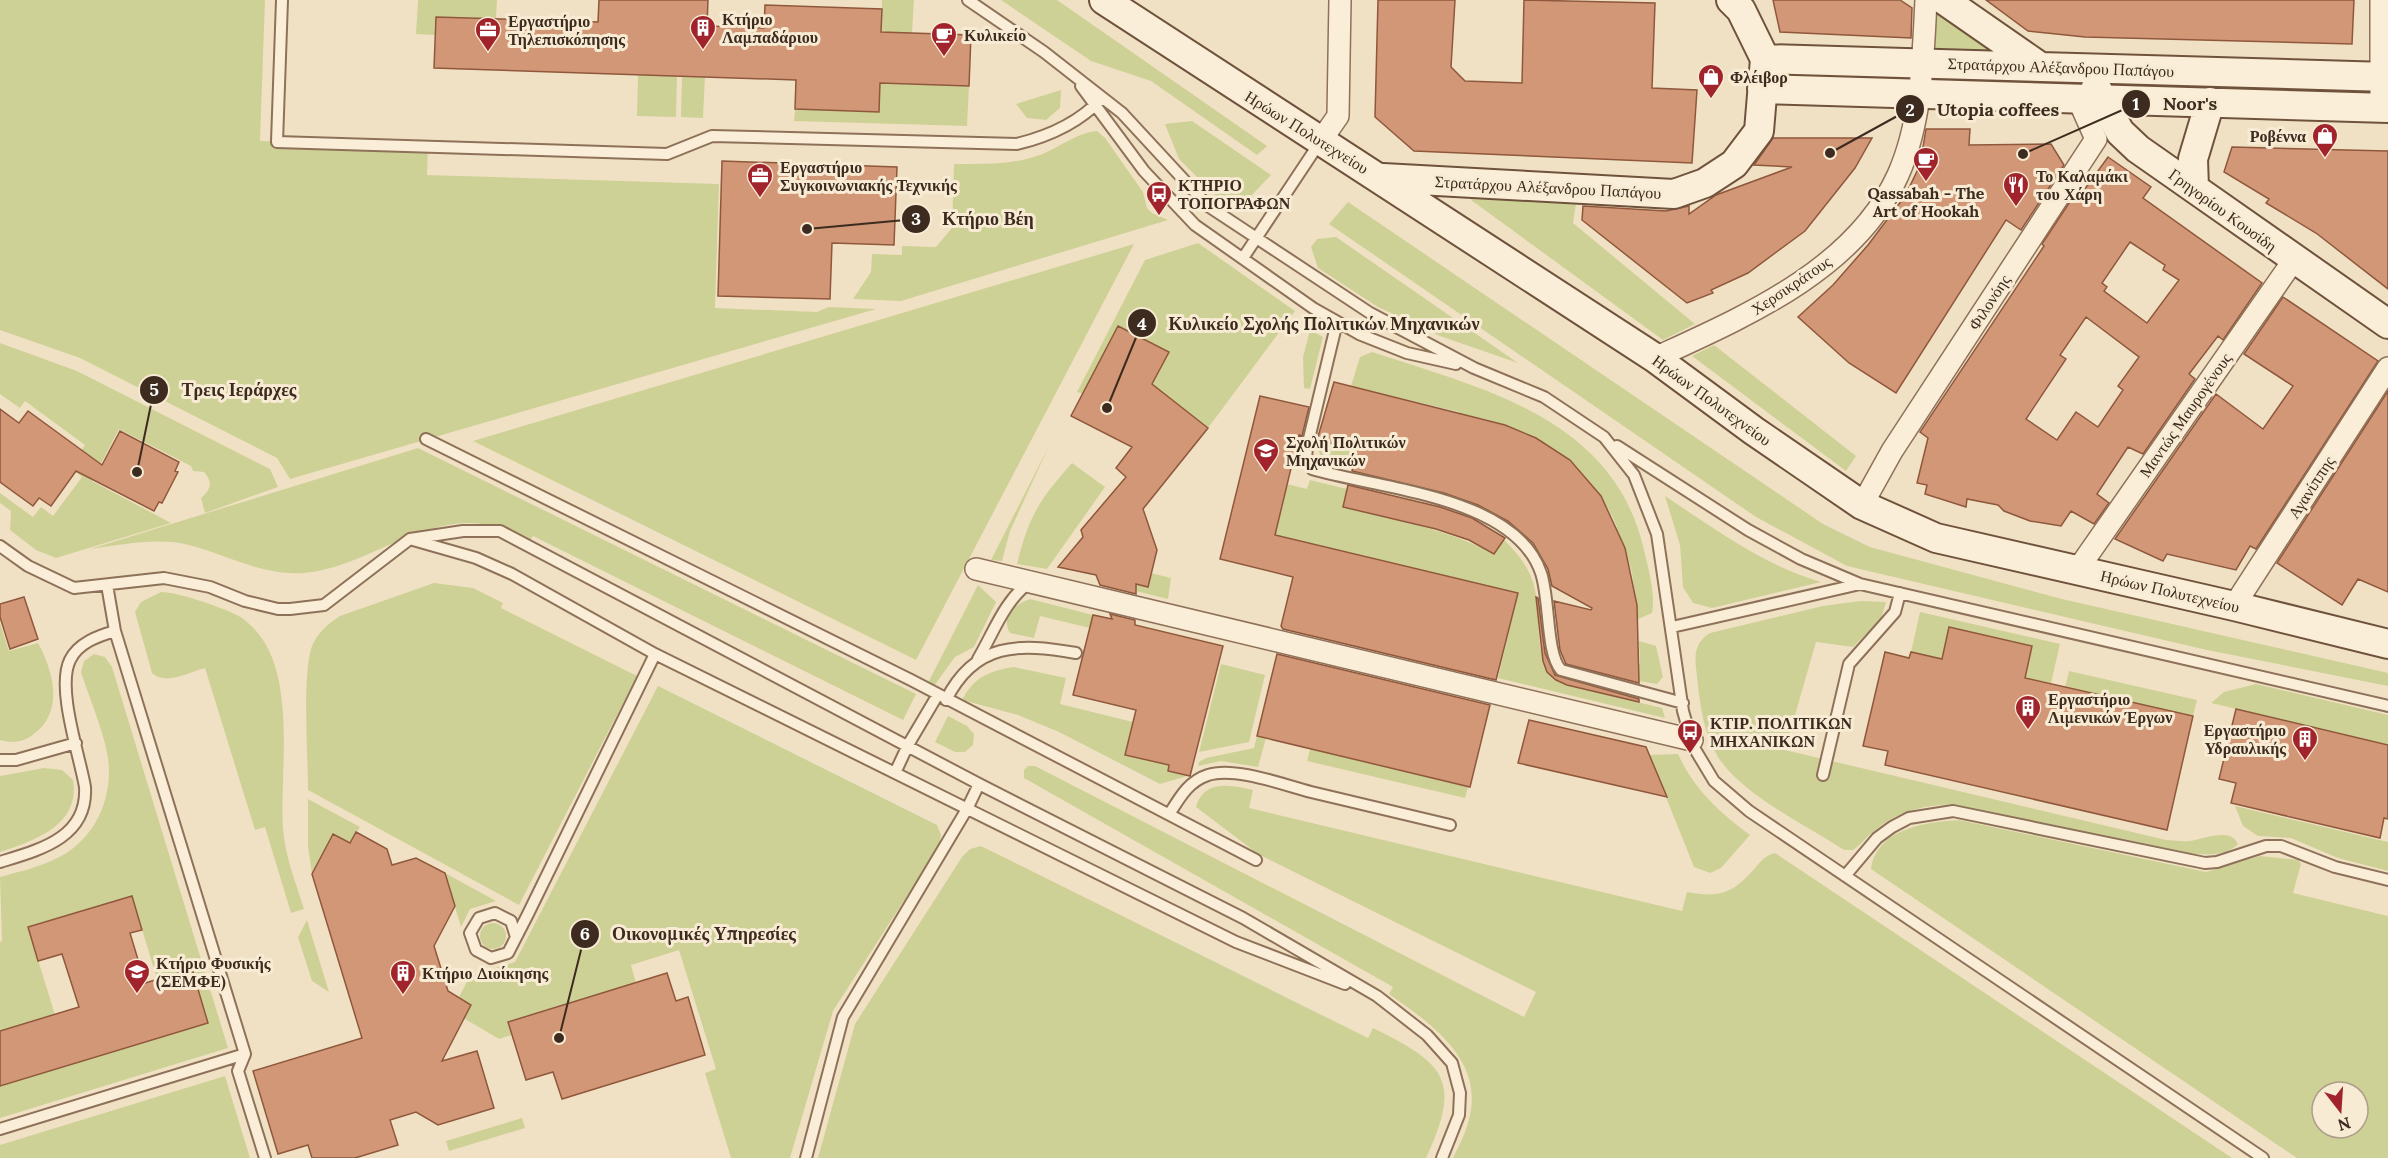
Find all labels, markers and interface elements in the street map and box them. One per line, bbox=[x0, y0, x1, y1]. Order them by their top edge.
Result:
place label: Κτήριο Λαμπαδάριου bbox=[722, 9, 818, 47]
place label: Εργαστήριο Τηλεπισκόπησης bbox=[508, 11, 625, 49]
building icon: Κτήριο Λαμπαδάριου bbox=[688, 13, 718, 51]
office icon: Εργαστήριο Τηλεπισκόπησης bbox=[473, 15, 503, 53]
cafe icon: Κυλικείο bbox=[929, 20, 959, 58]
place label: Κυλικείο bbox=[964, 25, 1026, 45]
street label: Στρατάρχου Αλέξανδρου Παπάγου bbox=[1947, 53, 2175, 81]
shop icon: Φλέιβορ bbox=[1696, 62, 1726, 100]
place label: Φλέιβορ bbox=[1730, 67, 1788, 87]
street label: Ηρώων Πολυτεχνείου bbox=[1241, 86, 1373, 178]
callout: Noor's bbox=[2121, 86, 2229, 122]
callout: Utopia coffees bbox=[1895, 91, 2072, 127]
text: 1 bbox=[2132, 92, 2140, 115]
text: Noor's bbox=[2163, 92, 2217, 115]
text: 2 bbox=[1905, 98, 1915, 121]
text: Utopia coffees bbox=[1937, 98, 2060, 121]
shop icon: Ροβέννα bbox=[2310, 121, 2340, 159]
place label: Ροβέννα bbox=[2250, 126, 2306, 146]
cafe icon: Qassabah - The Art of Hookah bbox=[1911, 145, 1941, 183]
place label: Εργαστήριο Συγκοινωνιακής Τεχνικής bbox=[780, 157, 957, 195]
office icon: Εργαστήριο Συγκοινωνιακής Τεχνικής bbox=[745, 161, 775, 199]
street label: Γρηγορίου Κουσίδη bbox=[2165, 164, 2281, 256]
place label: Το Καλαμάκι του Χάρη bbox=[2036, 166, 2128, 204]
restaurant icon: Το Καλαμάκι του Χάρη bbox=[2001, 170, 2031, 208]
street label: Στρατάρχου Αλέξανδρου Παπάγου bbox=[1434, 171, 1662, 203]
place label: ΚΤΗΡΙΟ ΤΟΠΟΓΡΑΦΩΝ bbox=[1178, 175, 1291, 213]
bus stop icon: ΚΤΗΡΙΟ ΤΟΠΟΓΡΑΦΩΝ bbox=[1144, 179, 1174, 217]
place label: Qassabah - The Art of Hookah bbox=[1868, 183, 1985, 221]
callout: Κτήριο Βέη bbox=[901, 201, 1046, 237]
text: 3 bbox=[911, 207, 921, 230]
text: Κτήριο Βέη bbox=[942, 207, 1034, 230]
street label: Χερσικράτους bbox=[1747, 251, 1835, 319]
street label: Φιλονόης bbox=[1964, 270, 2015, 333]
callout: Κυλικείο Σχολής Πολιτικών Μηχανικών bbox=[1127, 305, 1492, 341]
text: 4 bbox=[1137, 312, 1147, 335]
text: Κυλικείο Σχολής Πολιτικών Μηχανικών bbox=[1168, 312, 1480, 335]
street label: Μαντώς Μαυρογένους bbox=[2135, 348, 2236, 481]
street label: Ηρώων Πολυτεχνείου bbox=[1649, 350, 1775, 450]
callout: Τρεις Ιεράρχες bbox=[139, 372, 308, 408]
text: 5 bbox=[149, 378, 159, 401]
text: Τρεις Ιεράρχες bbox=[182, 378, 297, 401]
place label: Σχολή Πολιτικών Μηχανικών bbox=[1286, 432, 1406, 470]
school or university icon: Σχολή Πολιτικών Μηχανικών bbox=[1251, 436, 1281, 474]
street label: Αγανίππης bbox=[2283, 451, 2339, 522]
street label: Ηρώων Πολυτεχνείου bbox=[2099, 565, 2242, 617]
place label: Εργαστήριο Λιμενικών Έργων bbox=[2048, 689, 2172, 727]
building icon: Εργαστήριο Λιμενικών Έργων bbox=[2013, 693, 2043, 731]
place label: ΚΤΙΡ. ΠΟΛΙΤΙΚΩΝ ΜΗΧΑΝΙΚΩΝ bbox=[1710, 713, 1853, 751]
bus stop icon: ΚΤΙΡ. ΠΟΛΙΤΙΚΩΝ ΜΗΧΑΝΙΚΩΝ bbox=[1675, 717, 1705, 755]
place label: Εργαστήριο Υδραυλικής bbox=[2204, 720, 2286, 758]
building icon: Εργαστήριο Υδραυλικής bbox=[2290, 724, 2320, 762]
callout: Οικονομικές Υπηρεσίες bbox=[570, 916, 808, 952]
text: 6 bbox=[580, 922, 590, 945]
text: Οικονομικές Υπηρεσίες bbox=[612, 922, 796, 945]
place label: Κτήριο Φυσικής (ΣΕΜΦΕ) bbox=[156, 953, 271, 992]
school or university icon: Κτήριο Φυσικής (ΣΕΜΦΕ) bbox=[122, 957, 152, 995]
building icon: Κτήριο Διοίκησης bbox=[388, 958, 418, 996]
place label: Κτήριο Διοίκησης bbox=[422, 963, 548, 983]
north arrow bbox=[2310, 1080, 2370, 1140]
text: N bbox=[2336, 1113, 2353, 1136]

